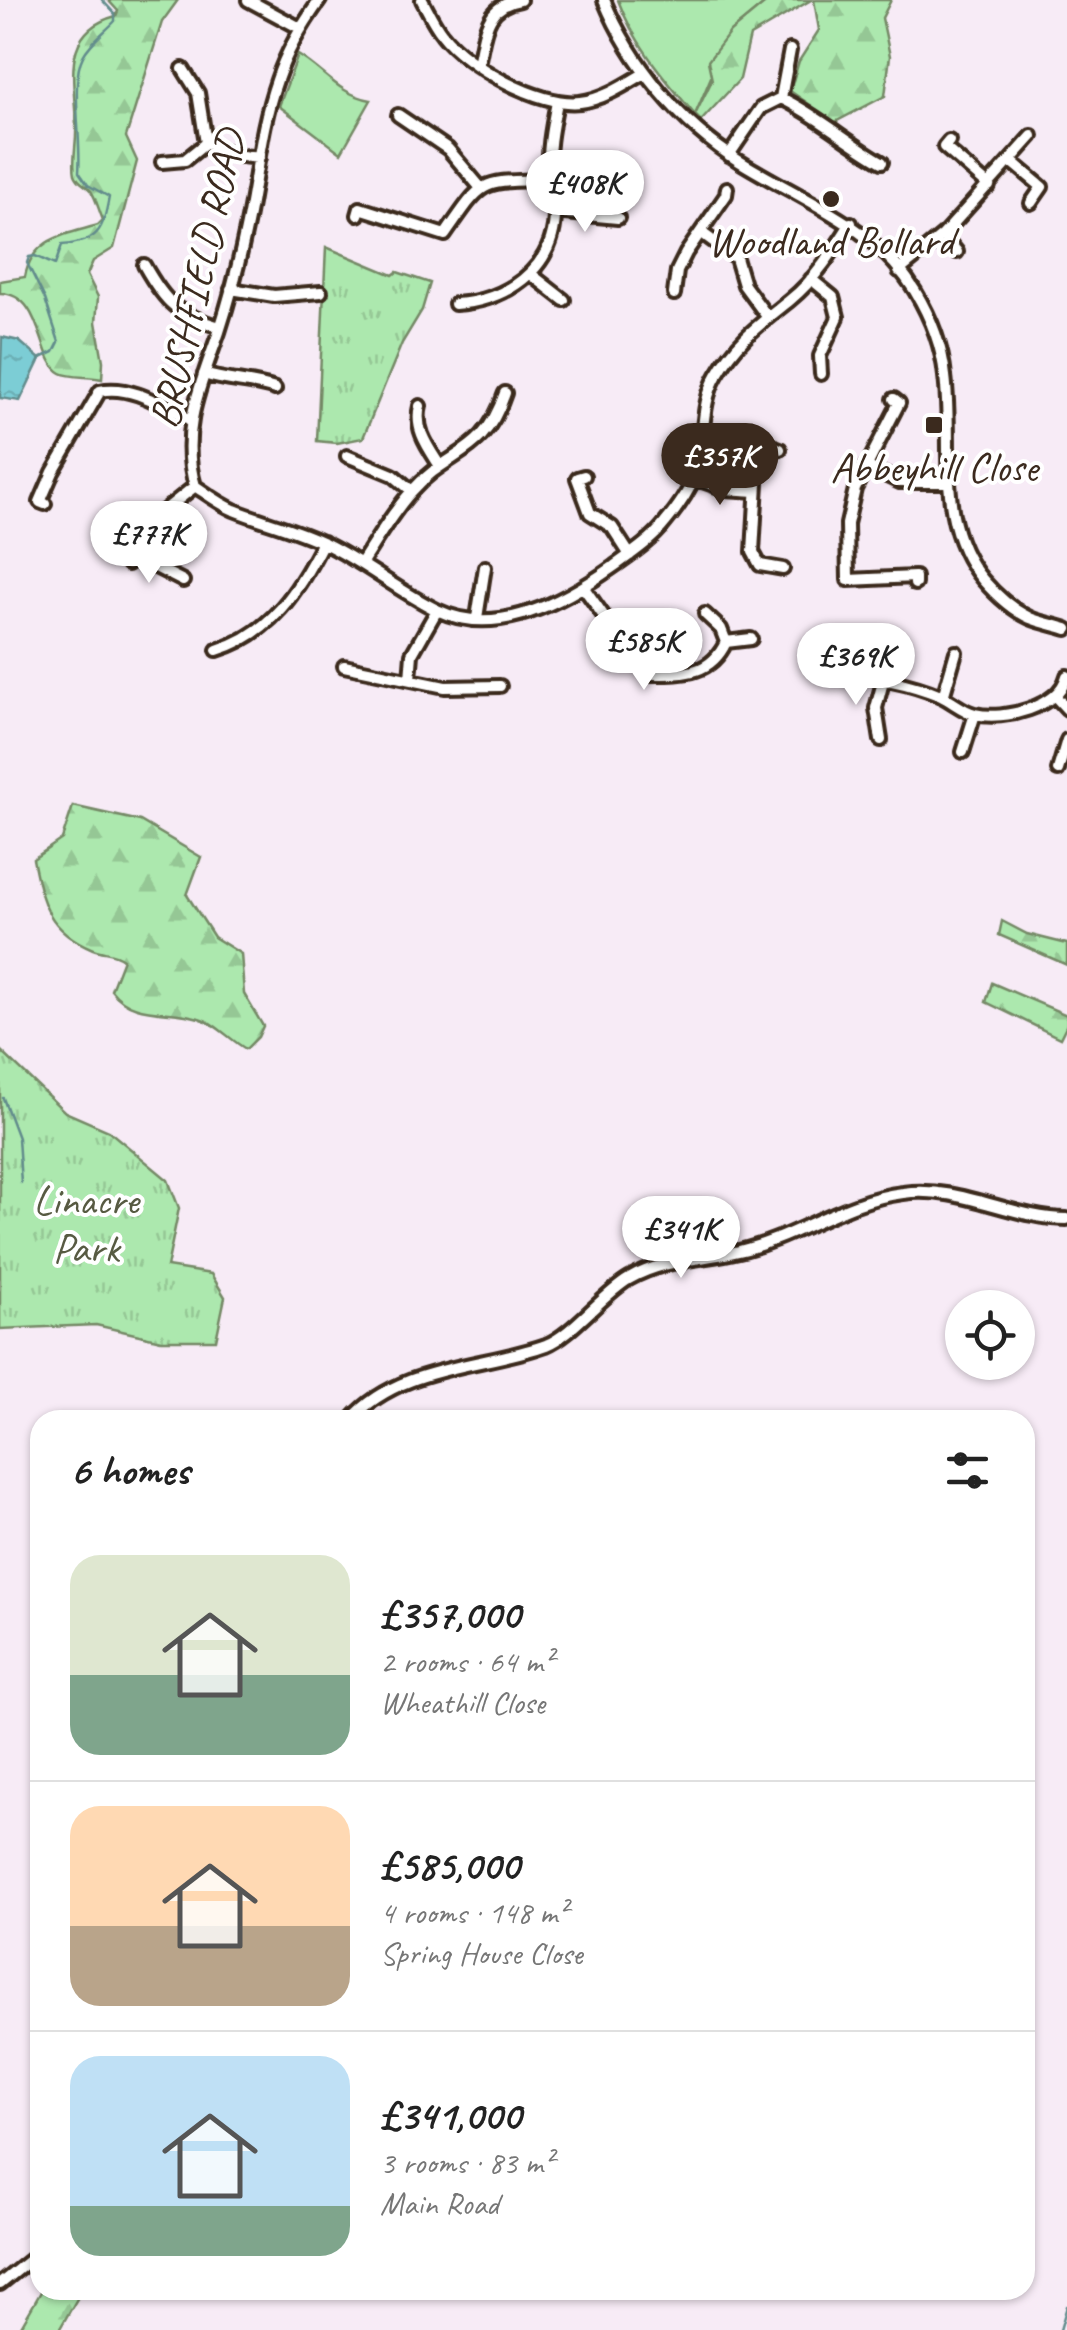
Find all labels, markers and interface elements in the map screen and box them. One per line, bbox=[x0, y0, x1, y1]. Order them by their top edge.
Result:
street label: BRUSHFIELD ROAD bbox=[137, 122, 258, 433]
pin: £408K bbox=[515, 150, 655, 235]
text: £408K bbox=[548, 162, 622, 203]
marker: Woodland Bollard bbox=[820, 188, 842, 210]
place label: Woodland Bollard bbox=[708, 215, 960, 268]
marker: Abbeyhill Close bbox=[923, 414, 945, 436]
pin: £357K bbox=[650, 423, 790, 508]
text: £357K bbox=[683, 435, 757, 476]
place label: Abbeyhill Close bbox=[830, 441, 1041, 494]
pin: £777K bbox=[79, 501, 219, 586]
text: £777K bbox=[112, 513, 186, 554]
pin: £585K bbox=[574, 608, 714, 693]
text: £585K bbox=[608, 620, 680, 661]
pin: £369K bbox=[786, 623, 926, 708]
text: £369K bbox=[819, 635, 893, 676]
park label: Linacre Park bbox=[33, 1174, 141, 1275]
pin: £341K bbox=[611, 1196, 751, 1281]
text: £341K bbox=[644, 1208, 718, 1249]
map controls bbox=[945, 1290, 1035, 1380]
button: locate bbox=[945, 1290, 1035, 1380]
icon: filters bbox=[940, 1443, 995, 1498]
text: 6 homes bbox=[70, 1444, 189, 1497]
text: £357,000 bbox=[380, 1588, 520, 1641]
icon: home bbox=[150, 1595, 270, 1715]
text: 2 rooms · 64 m² bbox=[380, 1641, 553, 1682]
text: Wheathill Close bbox=[380, 1682, 545, 1723]
text: £585,000 bbox=[380, 1839, 519, 1892]
icon: home bbox=[150, 1846, 270, 1966]
text: 4 rooms · 148 m² bbox=[380, 1892, 567, 1933]
text: Spring House Close bbox=[380, 1933, 582, 1974]
text: £341,000 bbox=[380, 2089, 521, 2142]
icon: home bbox=[150, 2096, 270, 2216]
text: 3 rooms · 83 m² bbox=[380, 2142, 553, 2183]
text: Main Road bbox=[380, 2183, 499, 2224]

